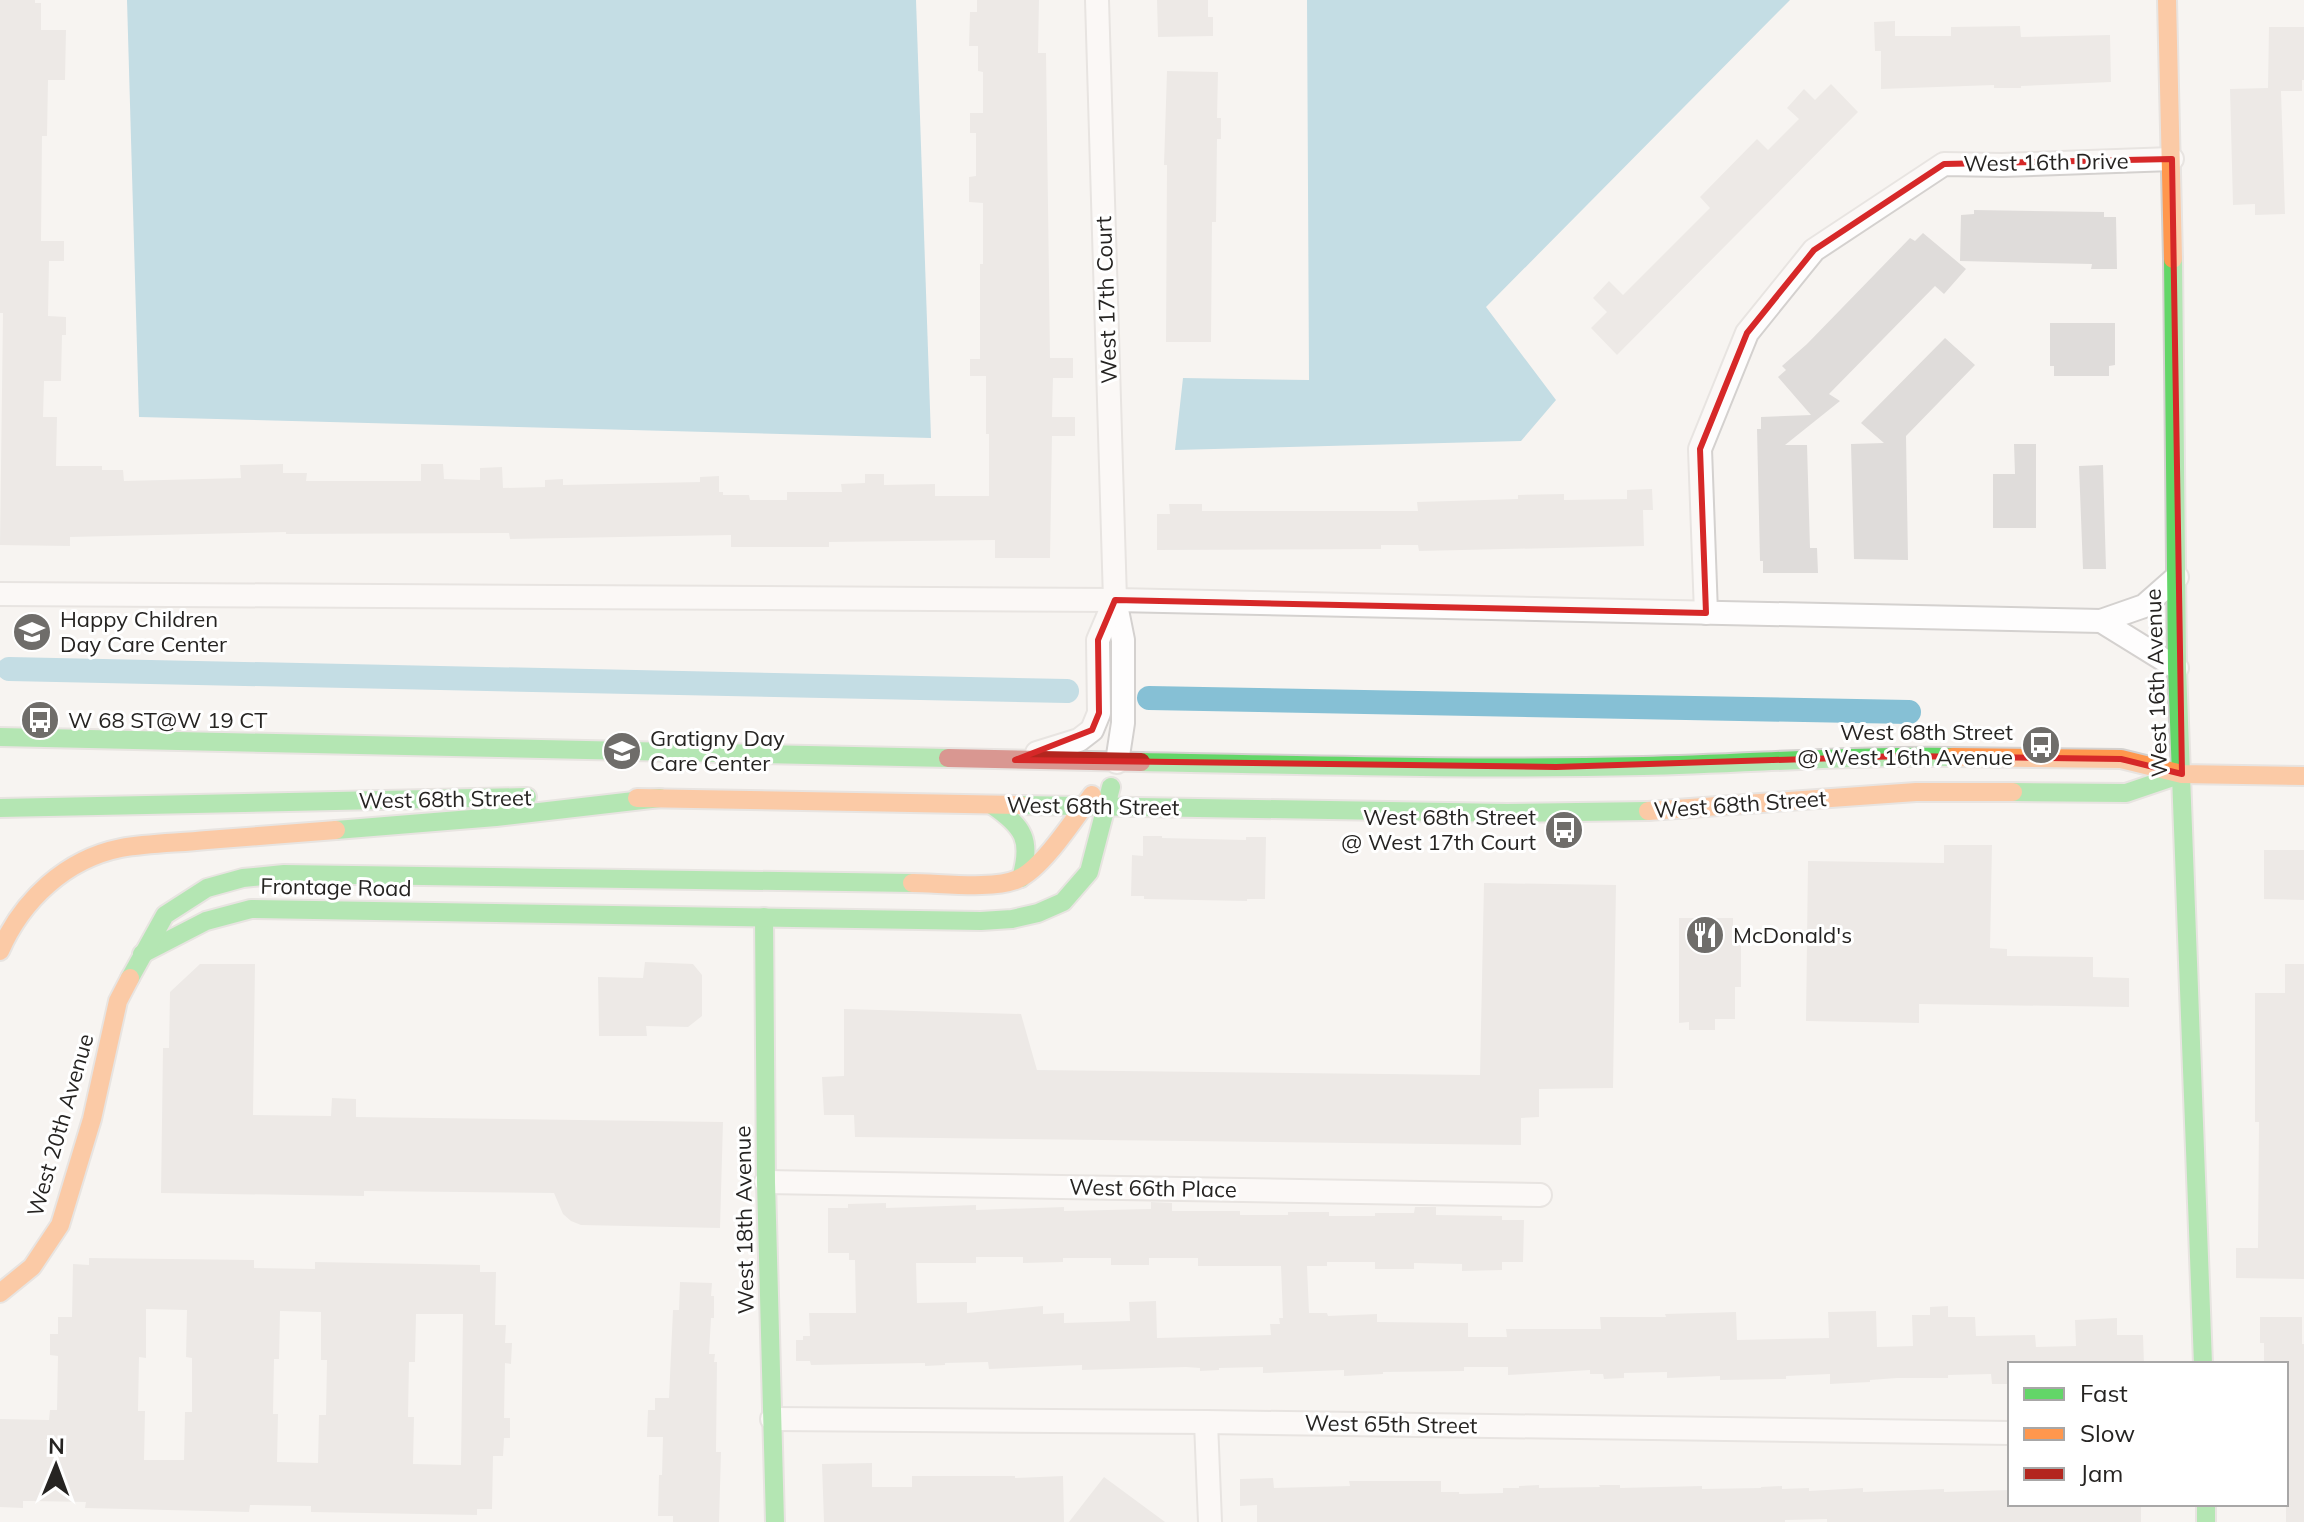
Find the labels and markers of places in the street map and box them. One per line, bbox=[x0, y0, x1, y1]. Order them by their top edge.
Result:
place label: Happy Children Day Care Center bbox=[60, 605, 227, 658]
school or university icon: Happy Children Day Care Center bbox=[11, 611, 53, 653]
bus stop icon: W 68 ST@W 19 CT bbox=[19, 699, 61, 741]
place label: W 68 ST@W 19 CT bbox=[68, 706, 267, 734]
place label: West 68th Street @ West 16th Avenue bbox=[1797, 718, 2013, 771]
place label: Gratigny Day Care Center bbox=[650, 724, 785, 777]
bus stop icon: West 68th Street @ West 16th Avenue bbox=[2020, 724, 2062, 766]
school or university icon: Gratigny Day Care Center bbox=[601, 730, 643, 772]
place label: West 68th Street @ West 17th Court bbox=[1341, 803, 1536, 856]
bus stop icon: West 68th Street @ West 17th Court bbox=[1543, 809, 1585, 851]
restaurant icon: McDonald's bbox=[1684, 914, 1726, 956]
place label: McDonald's bbox=[1733, 921, 1852, 949]

